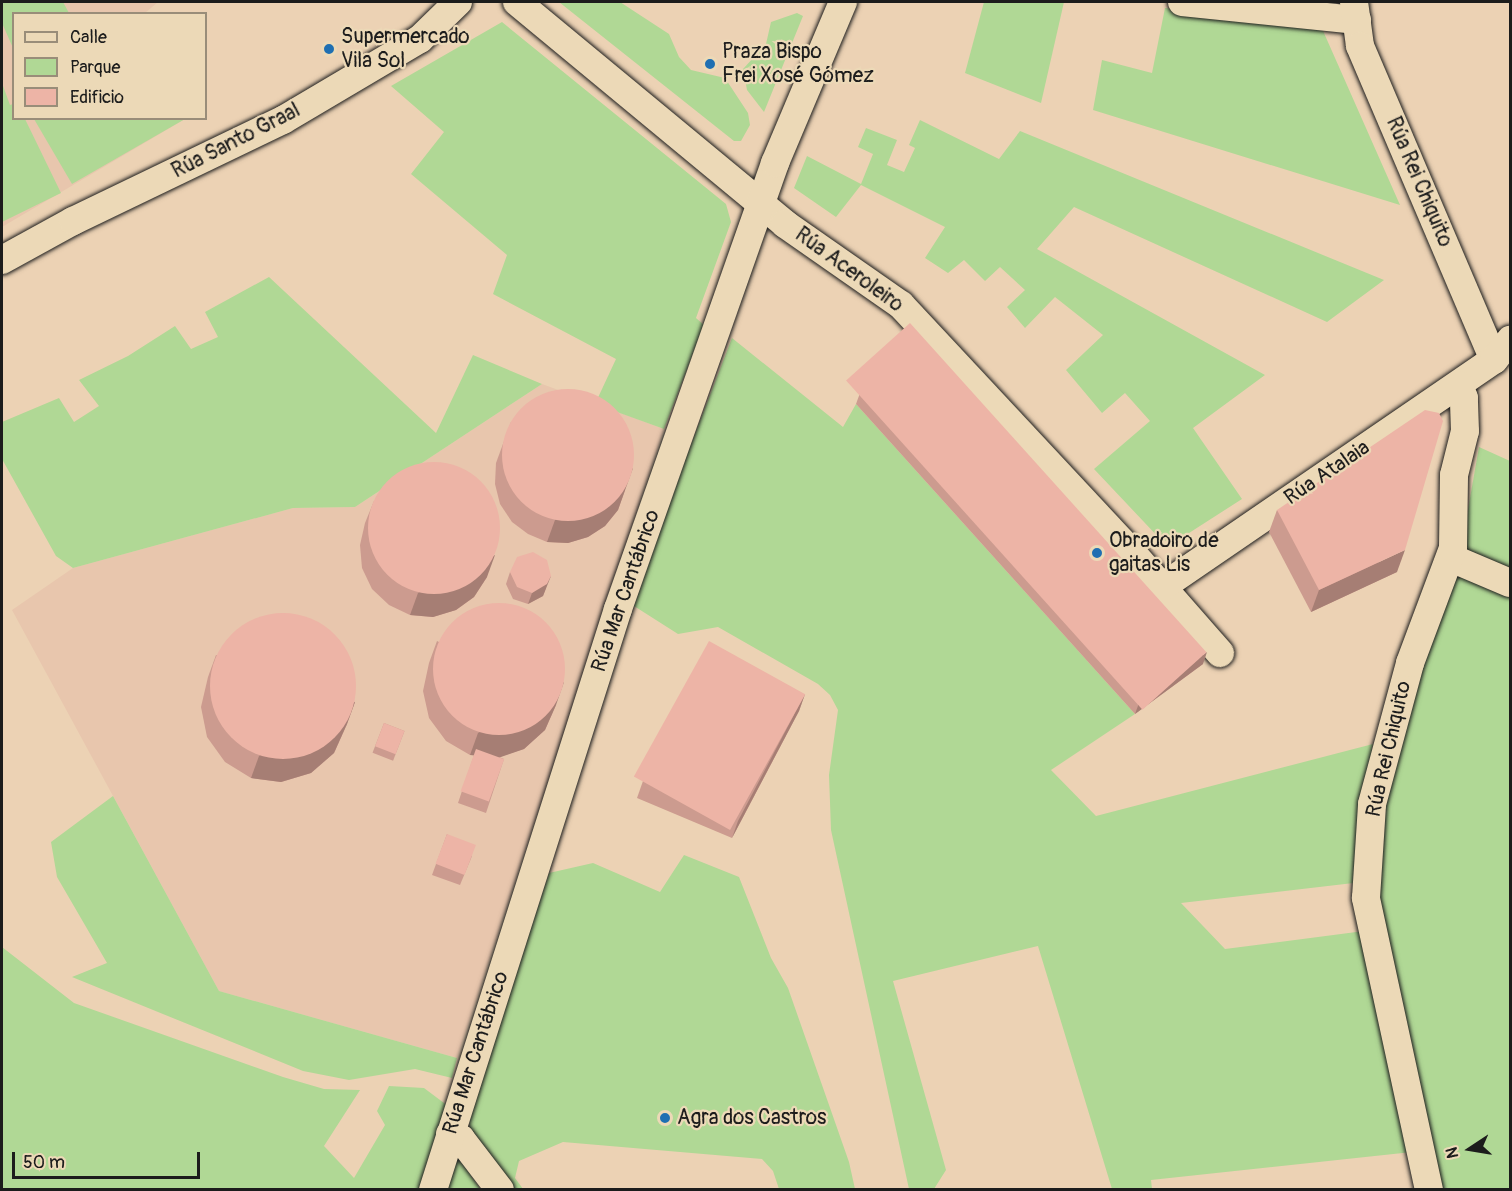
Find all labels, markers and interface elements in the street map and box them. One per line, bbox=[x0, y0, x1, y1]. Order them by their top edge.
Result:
legend bbox=[12, 12, 207, 120]
place label: Supermercado Vila Sol bbox=[341, 24, 470, 74]
text: Calle bbox=[70, 26, 107, 49]
place label: Praza Bispo Frei Xosé Gómez bbox=[722, 39, 874, 89]
marker: Supermercado Vila Sol bbox=[322, 42, 336, 56]
text: Parque bbox=[70, 56, 120, 79]
marker: Praza Bispo Frei Xosé Gómez bbox=[703, 57, 717, 71]
text: Edificio bbox=[70, 86, 124, 109]
street label: Rúa Santo Graal bbox=[168, 98, 304, 184]
street label: Rúa Rei Chiquito bbox=[1380, 113, 1458, 251]
street label: Rúa Aceroleiro bbox=[790, 222, 908, 318]
street label: Rúa Atalaia bbox=[1280, 435, 1374, 511]
street label: Rúa Mar Cantábrico bbox=[586, 507, 666, 675]
place label: Obradoiro de gaitas Lis bbox=[1109, 528, 1219, 578]
marker: Obradoiro de gaitas Lis bbox=[1090, 546, 1104, 560]
street label: Rúa Rei Chiquito bbox=[1361, 679, 1417, 819]
street label: Rúa Mar Cantábrico bbox=[438, 968, 514, 1138]
place label: Agra dos Castros bbox=[677, 1105, 826, 1131]
marker: Agra dos Castros bbox=[658, 1111, 672, 1125]
north arrow bbox=[1440, 1119, 1500, 1179]
scale bar bbox=[15, 1140, 202, 1178]
text: N bbox=[1441, 1145, 1463, 1160]
text: 50 m bbox=[23, 1151, 65, 1174]

